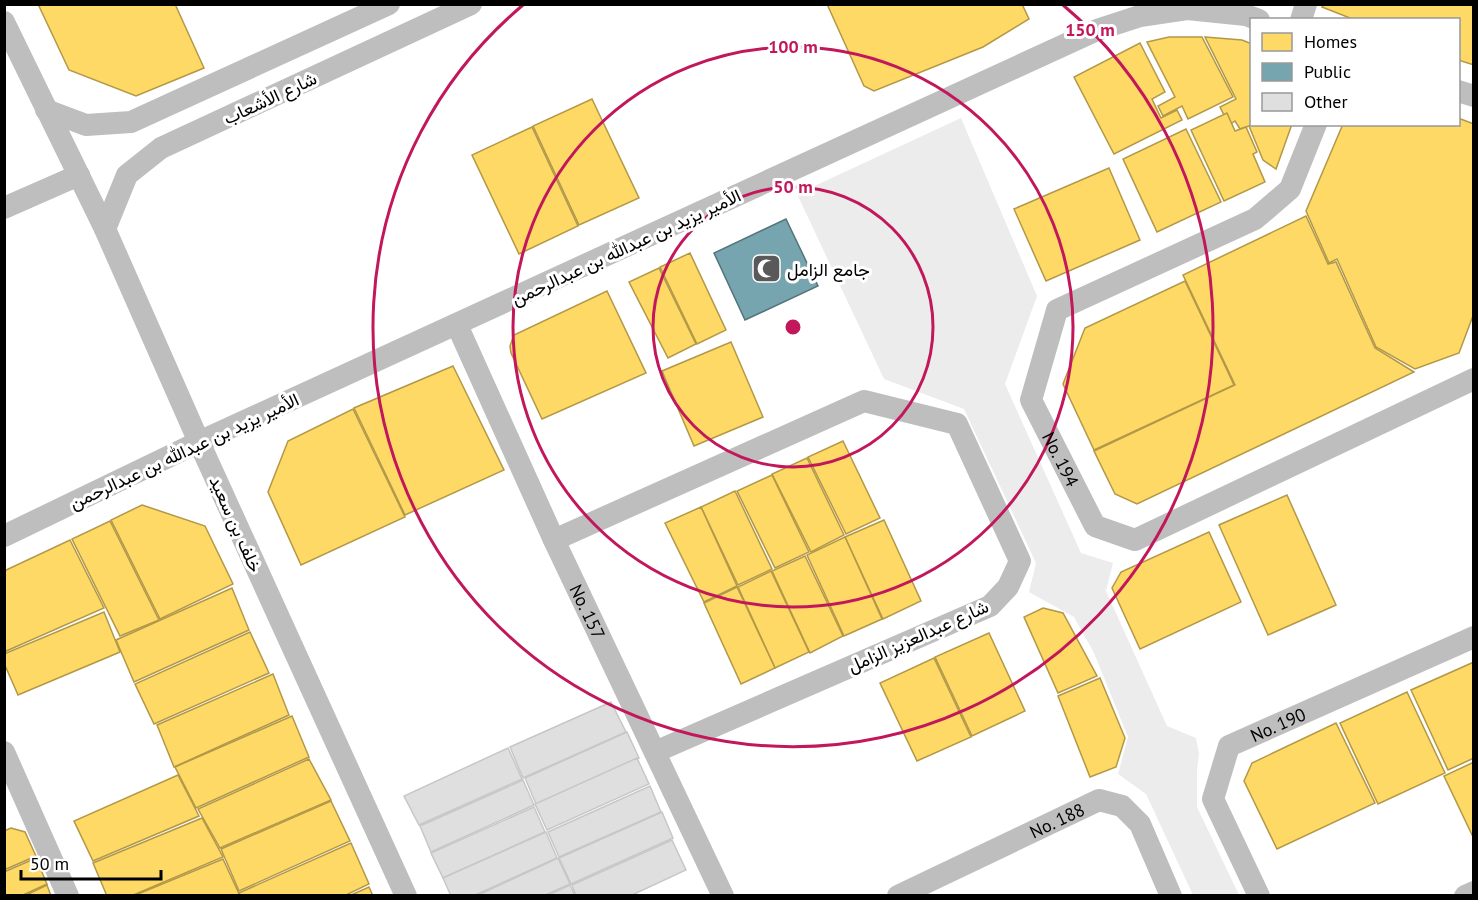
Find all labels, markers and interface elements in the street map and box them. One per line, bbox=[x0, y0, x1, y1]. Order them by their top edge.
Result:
text: 150 m bbox=[1065, 18, 1115, 41]
legend bbox=[1250, 18, 1460, 126]
text: Homes bbox=[1304, 30, 1357, 53]
text: 100 m bbox=[768, 35, 818, 58]
text: Public bbox=[1304, 60, 1351, 83]
street label: شارع الأشعاب bbox=[220, 66, 321, 131]
text: Other bbox=[1304, 90, 1348, 113]
text: 50 m bbox=[773, 175, 813, 198]
street label: الأمير يزيد بن عبدالله بن عبدالرحمن bbox=[508, 184, 744, 310]
mosque icon: جامع الزامل bbox=[750, 253, 782, 285]
place label: جامع الزامل bbox=[787, 258, 870, 282]
centre of rings bbox=[783, 317, 803, 337]
street label: الأمير يزيد بن عبدالله بن عبدالرحمن bbox=[66, 388, 302, 514]
street label: No. 194 bbox=[1038, 428, 1085, 490]
street label: خلف بن سعيد bbox=[205, 472, 267, 576]
street label: No. 157 bbox=[565, 580, 611, 643]
street label: شارع عبدالعزيز الزامل bbox=[844, 595, 992, 678]
street label: No. 190 bbox=[1246, 702, 1309, 747]
street label: No. 188 bbox=[1026, 797, 1088, 843]
scale bar bbox=[21, 843, 160, 881]
text: 50 m bbox=[30, 852, 69, 875]

